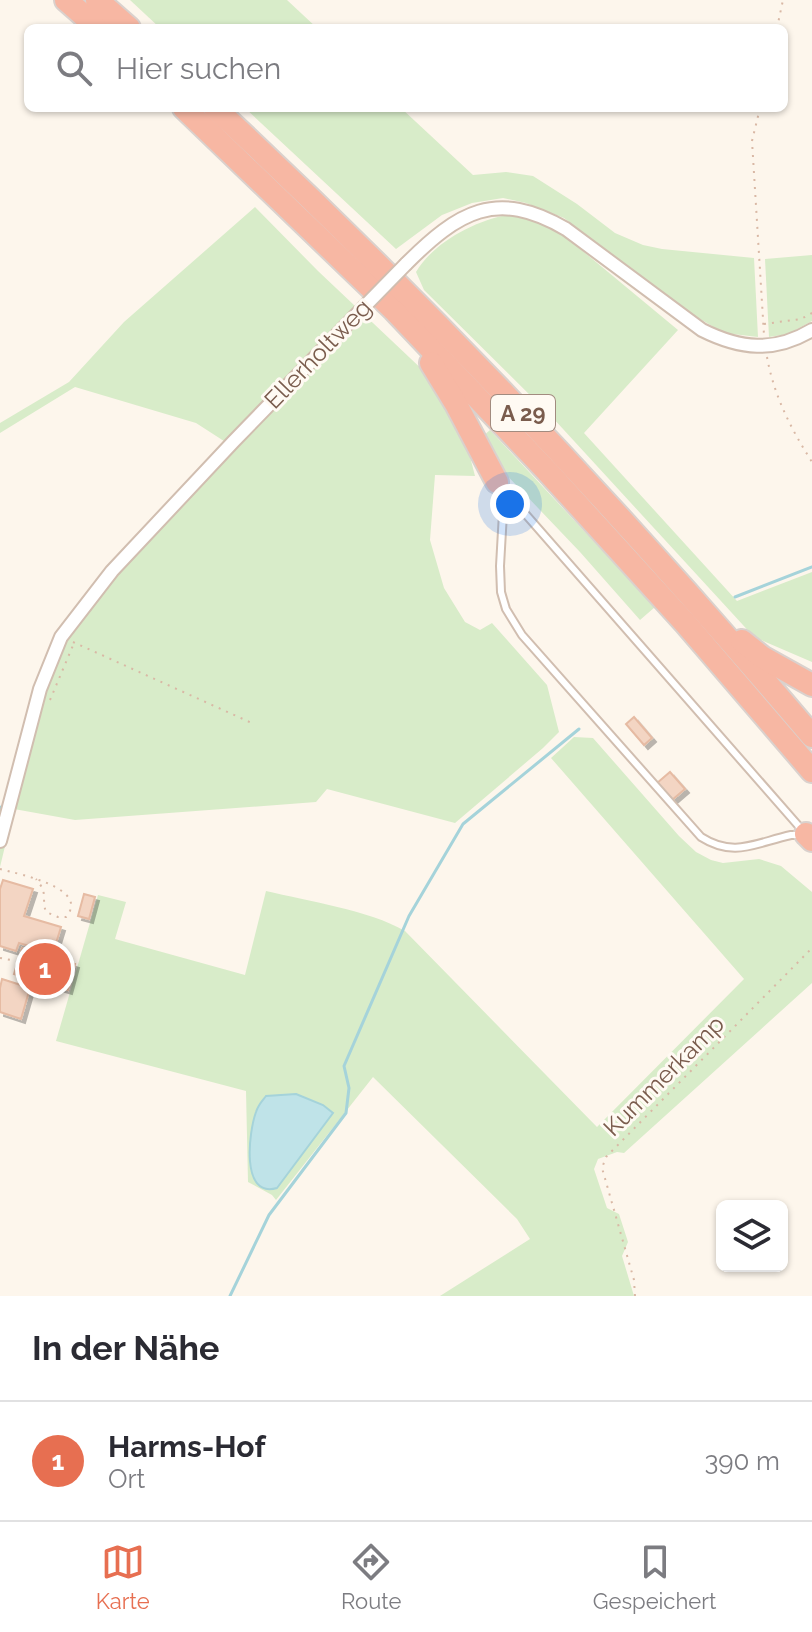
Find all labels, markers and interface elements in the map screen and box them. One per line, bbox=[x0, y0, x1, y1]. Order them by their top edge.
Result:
search box bbox=[24, 24, 788, 112]
icon: search bbox=[52, 46, 96, 90]
text: Hier suchen bbox=[116, 51, 281, 86]
street label: Ellerholtweg bbox=[258, 293, 377, 414]
road number: A 29 bbox=[491, 395, 555, 431]
your location bbox=[490, 484, 530, 524]
pin: 1 bbox=[19, 939, 71, 999]
street label: Kummerkamp bbox=[597, 1009, 730, 1142]
map controls bbox=[716, 1200, 788, 1272]
button: layers bbox=[716, 1200, 788, 1272]
text: In der Nähe bbox=[32, 1328, 219, 1368]
text: Harms-Hof bbox=[108, 1429, 266, 1464]
text: 1 bbox=[52, 1446, 64, 1476]
text: 390 m bbox=[704, 1446, 780, 1476]
text: Ort bbox=[108, 1464, 145, 1494]
tab: Karte bbox=[96, 1540, 150, 1614]
tab: Route bbox=[341, 1540, 401, 1614]
tab: Gespeichert bbox=[593, 1540, 716, 1614]

